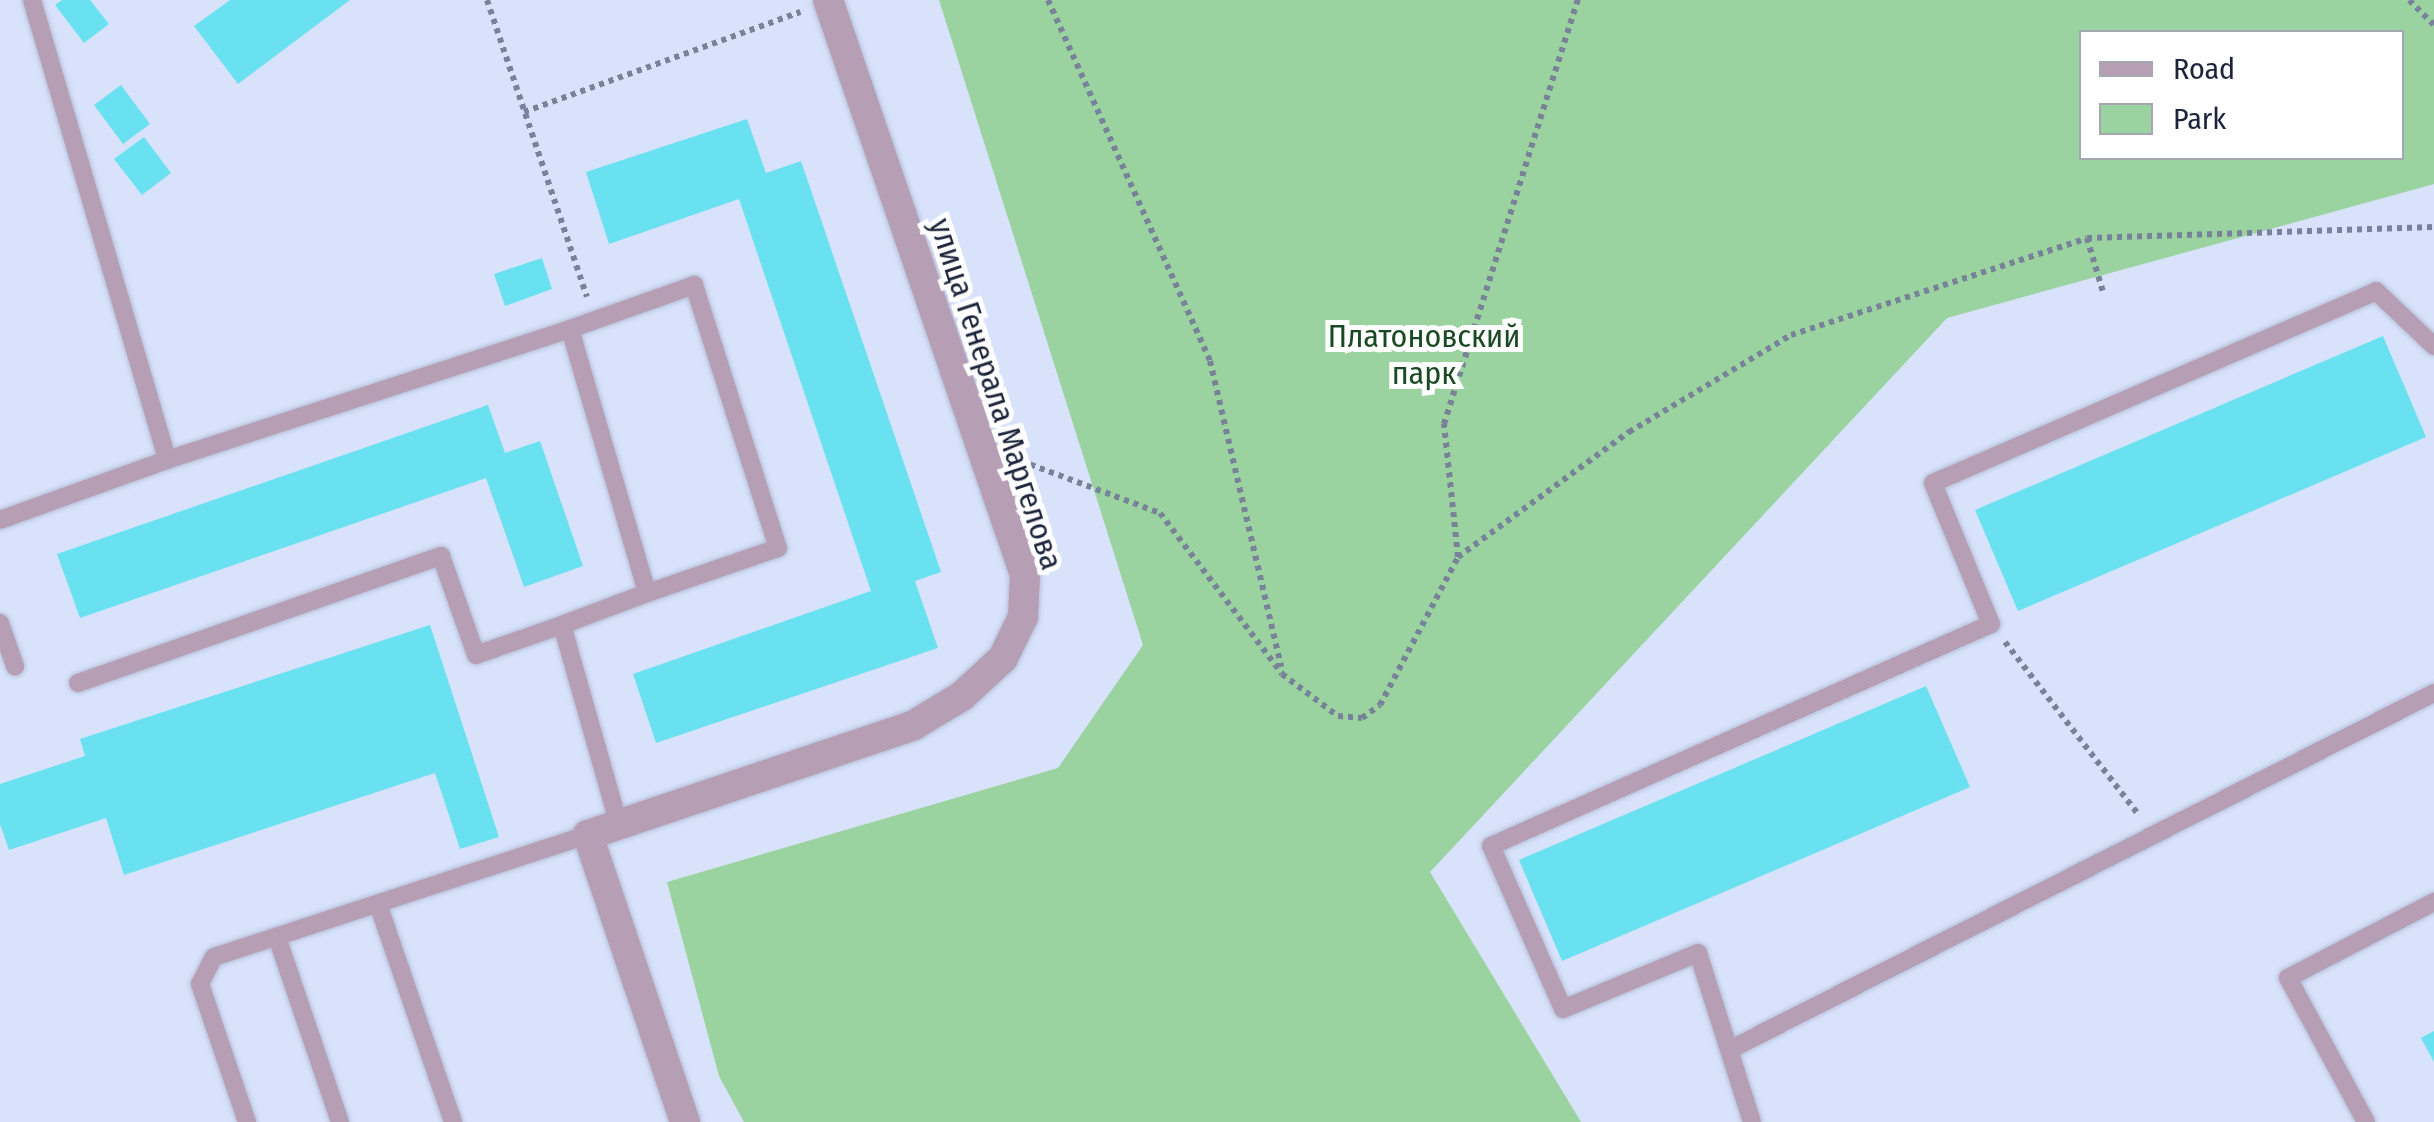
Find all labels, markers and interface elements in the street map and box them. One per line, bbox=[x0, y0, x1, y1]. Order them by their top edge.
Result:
legend bbox=[2079, 30, 2404, 160]
text: Road bbox=[2173, 51, 2235, 87]
text: Park bbox=[2173, 101, 2226, 137]
street label: улица Генерала Маргелова bbox=[921, 213, 1071, 575]
park label: Платоновский парк bbox=[1328, 318, 1520, 393]

